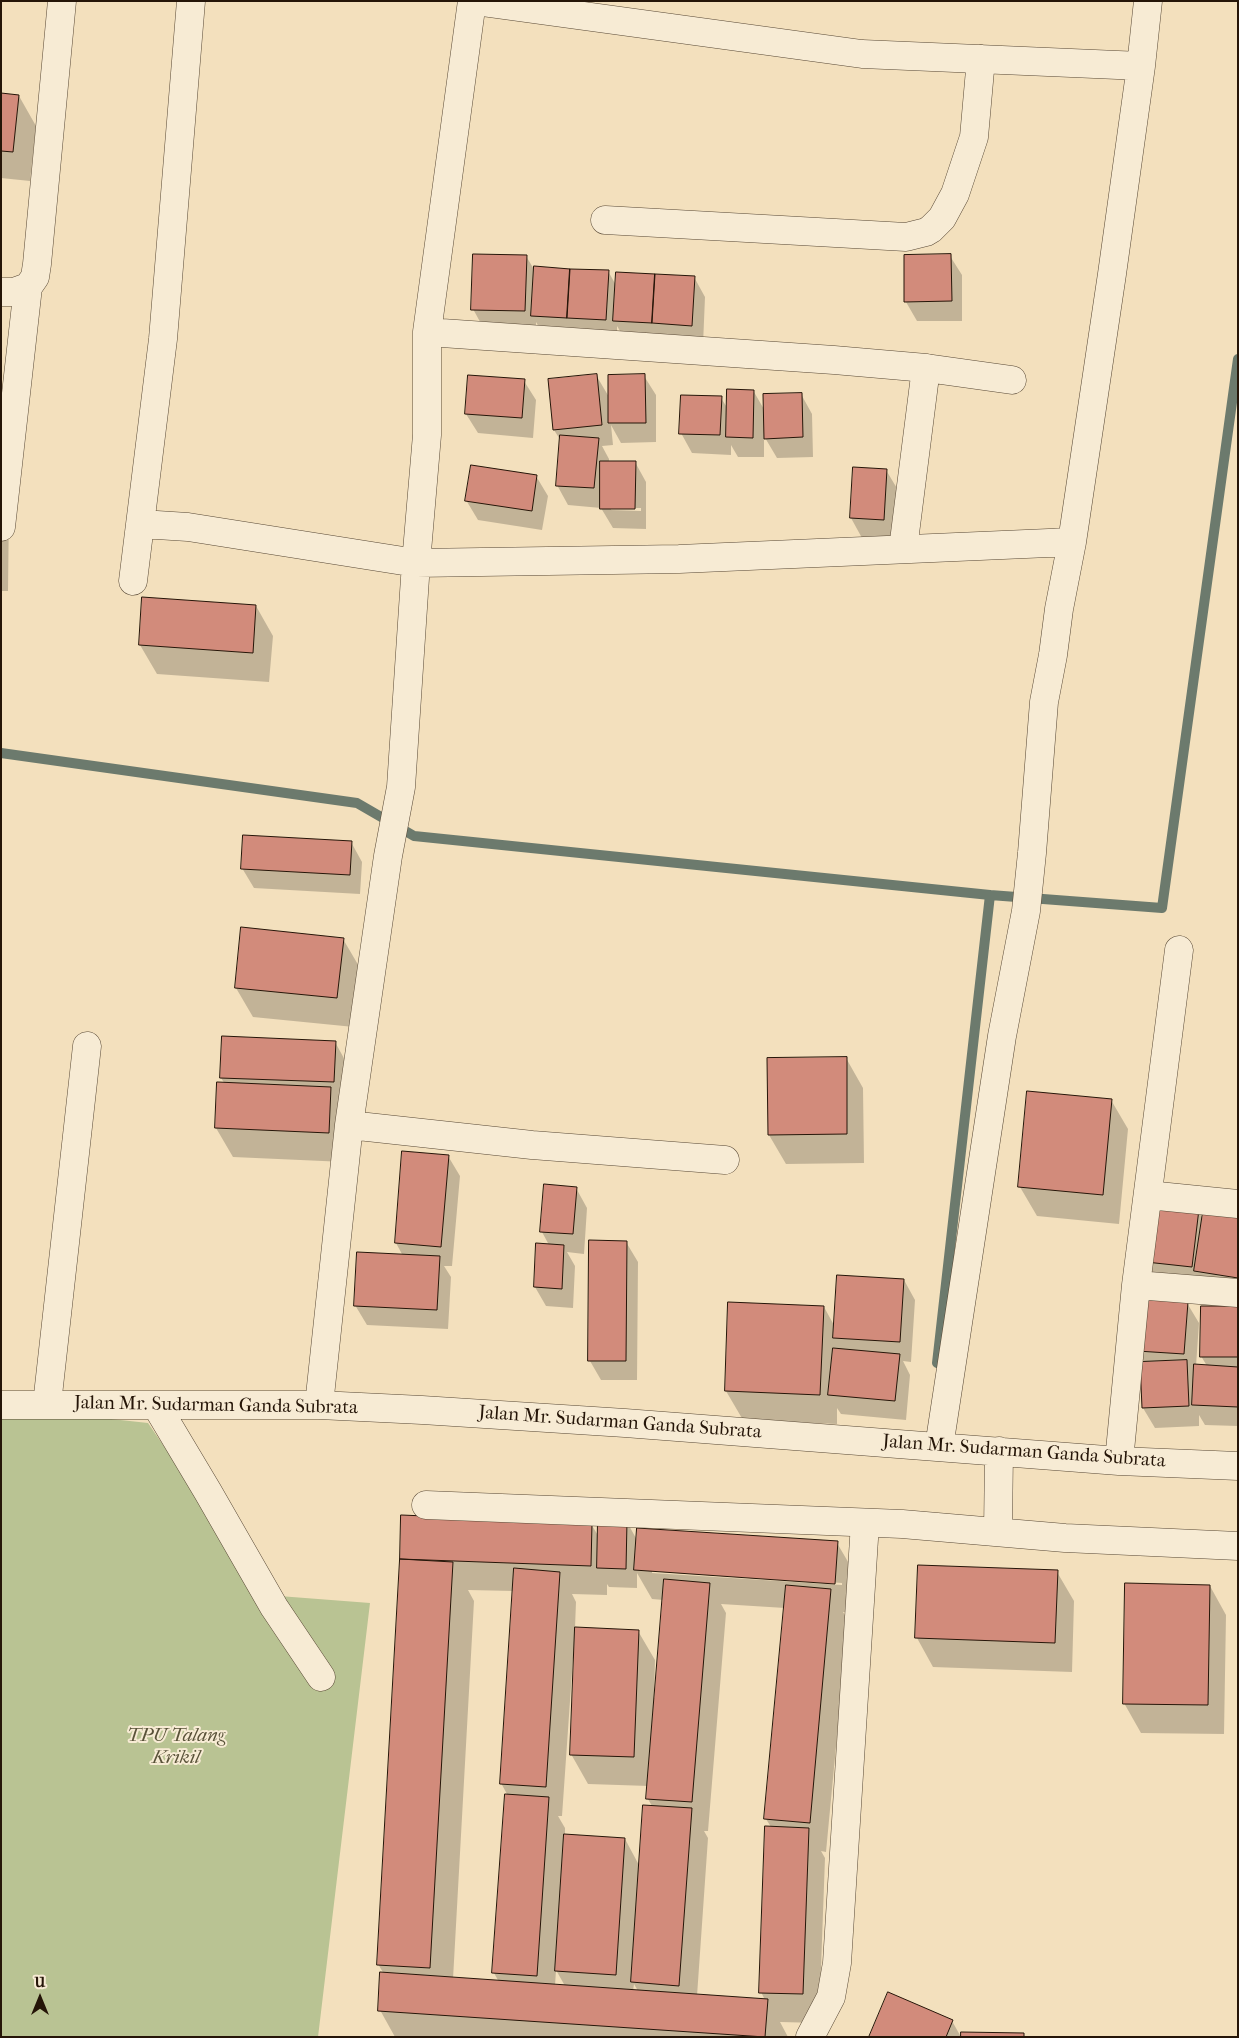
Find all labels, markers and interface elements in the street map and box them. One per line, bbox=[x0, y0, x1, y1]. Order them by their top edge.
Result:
street label: Jalan Mr. Sudarman Ganda Subrata bbox=[74, 1392, 358, 1420]
street label: Jalan Mr. Sudarman Ganda Subrata bbox=[478, 1402, 762, 1444]
street label: Jalan Mr. Sudarman Ganda Subrata bbox=[882, 1431, 1166, 1473]
park label: TPU Talang Krikil bbox=[127, 1725, 225, 1769]
north arrow bbox=[15, 1973, 65, 2023]
text: U bbox=[35, 1974, 45, 1991]

